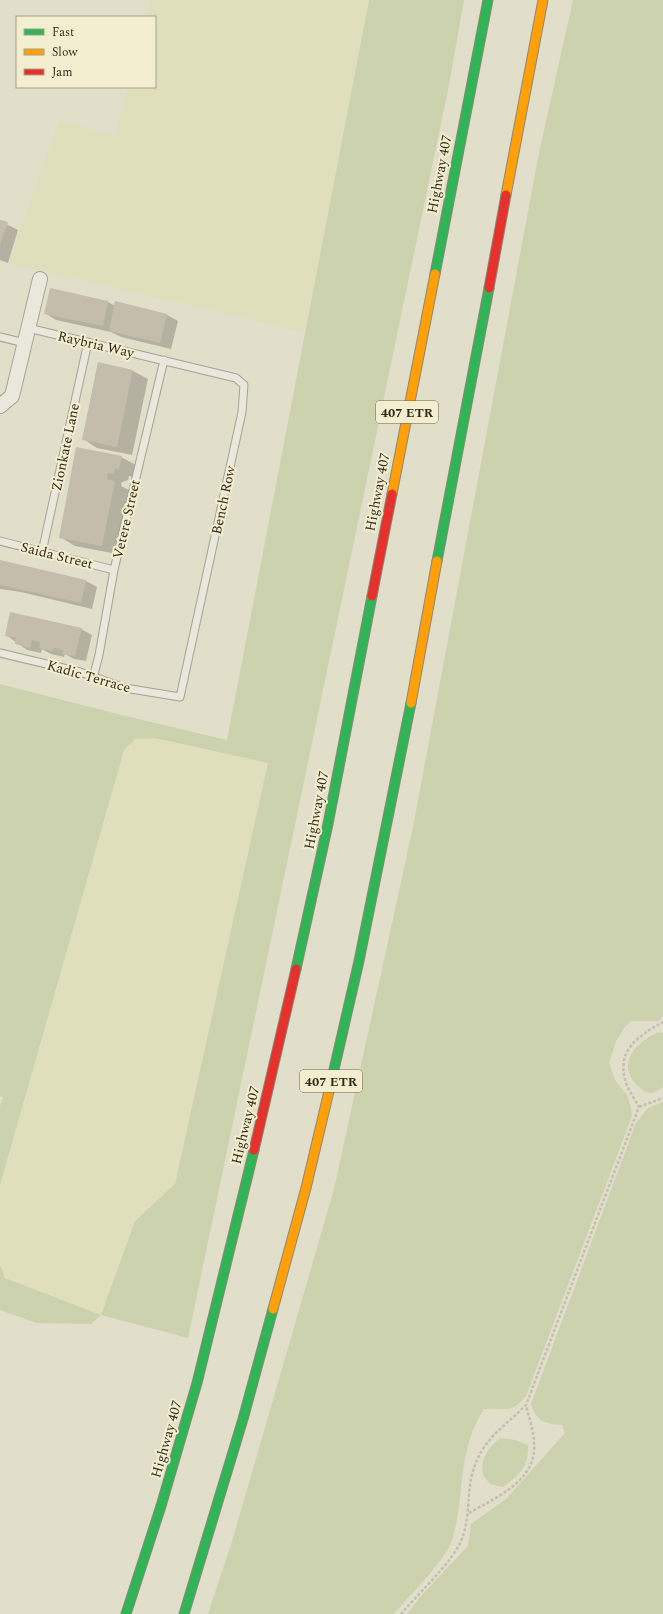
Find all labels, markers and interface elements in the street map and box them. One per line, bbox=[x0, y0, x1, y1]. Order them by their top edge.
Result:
legend bbox=[16, 16, 156, 88]
text: Fast bbox=[52, 23, 74, 42]
text: Slow bbox=[52, 43, 78, 62]
text: Jam bbox=[52, 63, 73, 82]
street label: Highway 407 bbox=[422, 133, 457, 215]
street label: Raybria Way bbox=[56, 325, 137, 364]
street label: Zionkate Lane bbox=[46, 401, 85, 493]
road number: 407 ETR bbox=[376, 401, 438, 423]
street label: Highway 407 bbox=[360, 451, 395, 533]
street label: Bench Row bbox=[206, 463, 241, 537]
street label: Vetere Street bbox=[107, 477, 146, 561]
street label: Saida Street bbox=[19, 536, 95, 575]
street label: Kadic Terrace bbox=[45, 655, 133, 699]
street label: Highway 407 bbox=[299, 769, 334, 851]
road number: 407 ETR bbox=[300, 1070, 362, 1092]
street label: Highway 407 bbox=[226, 1084, 265, 1166]
street label: Highway 407 bbox=[145, 1398, 188, 1480]

